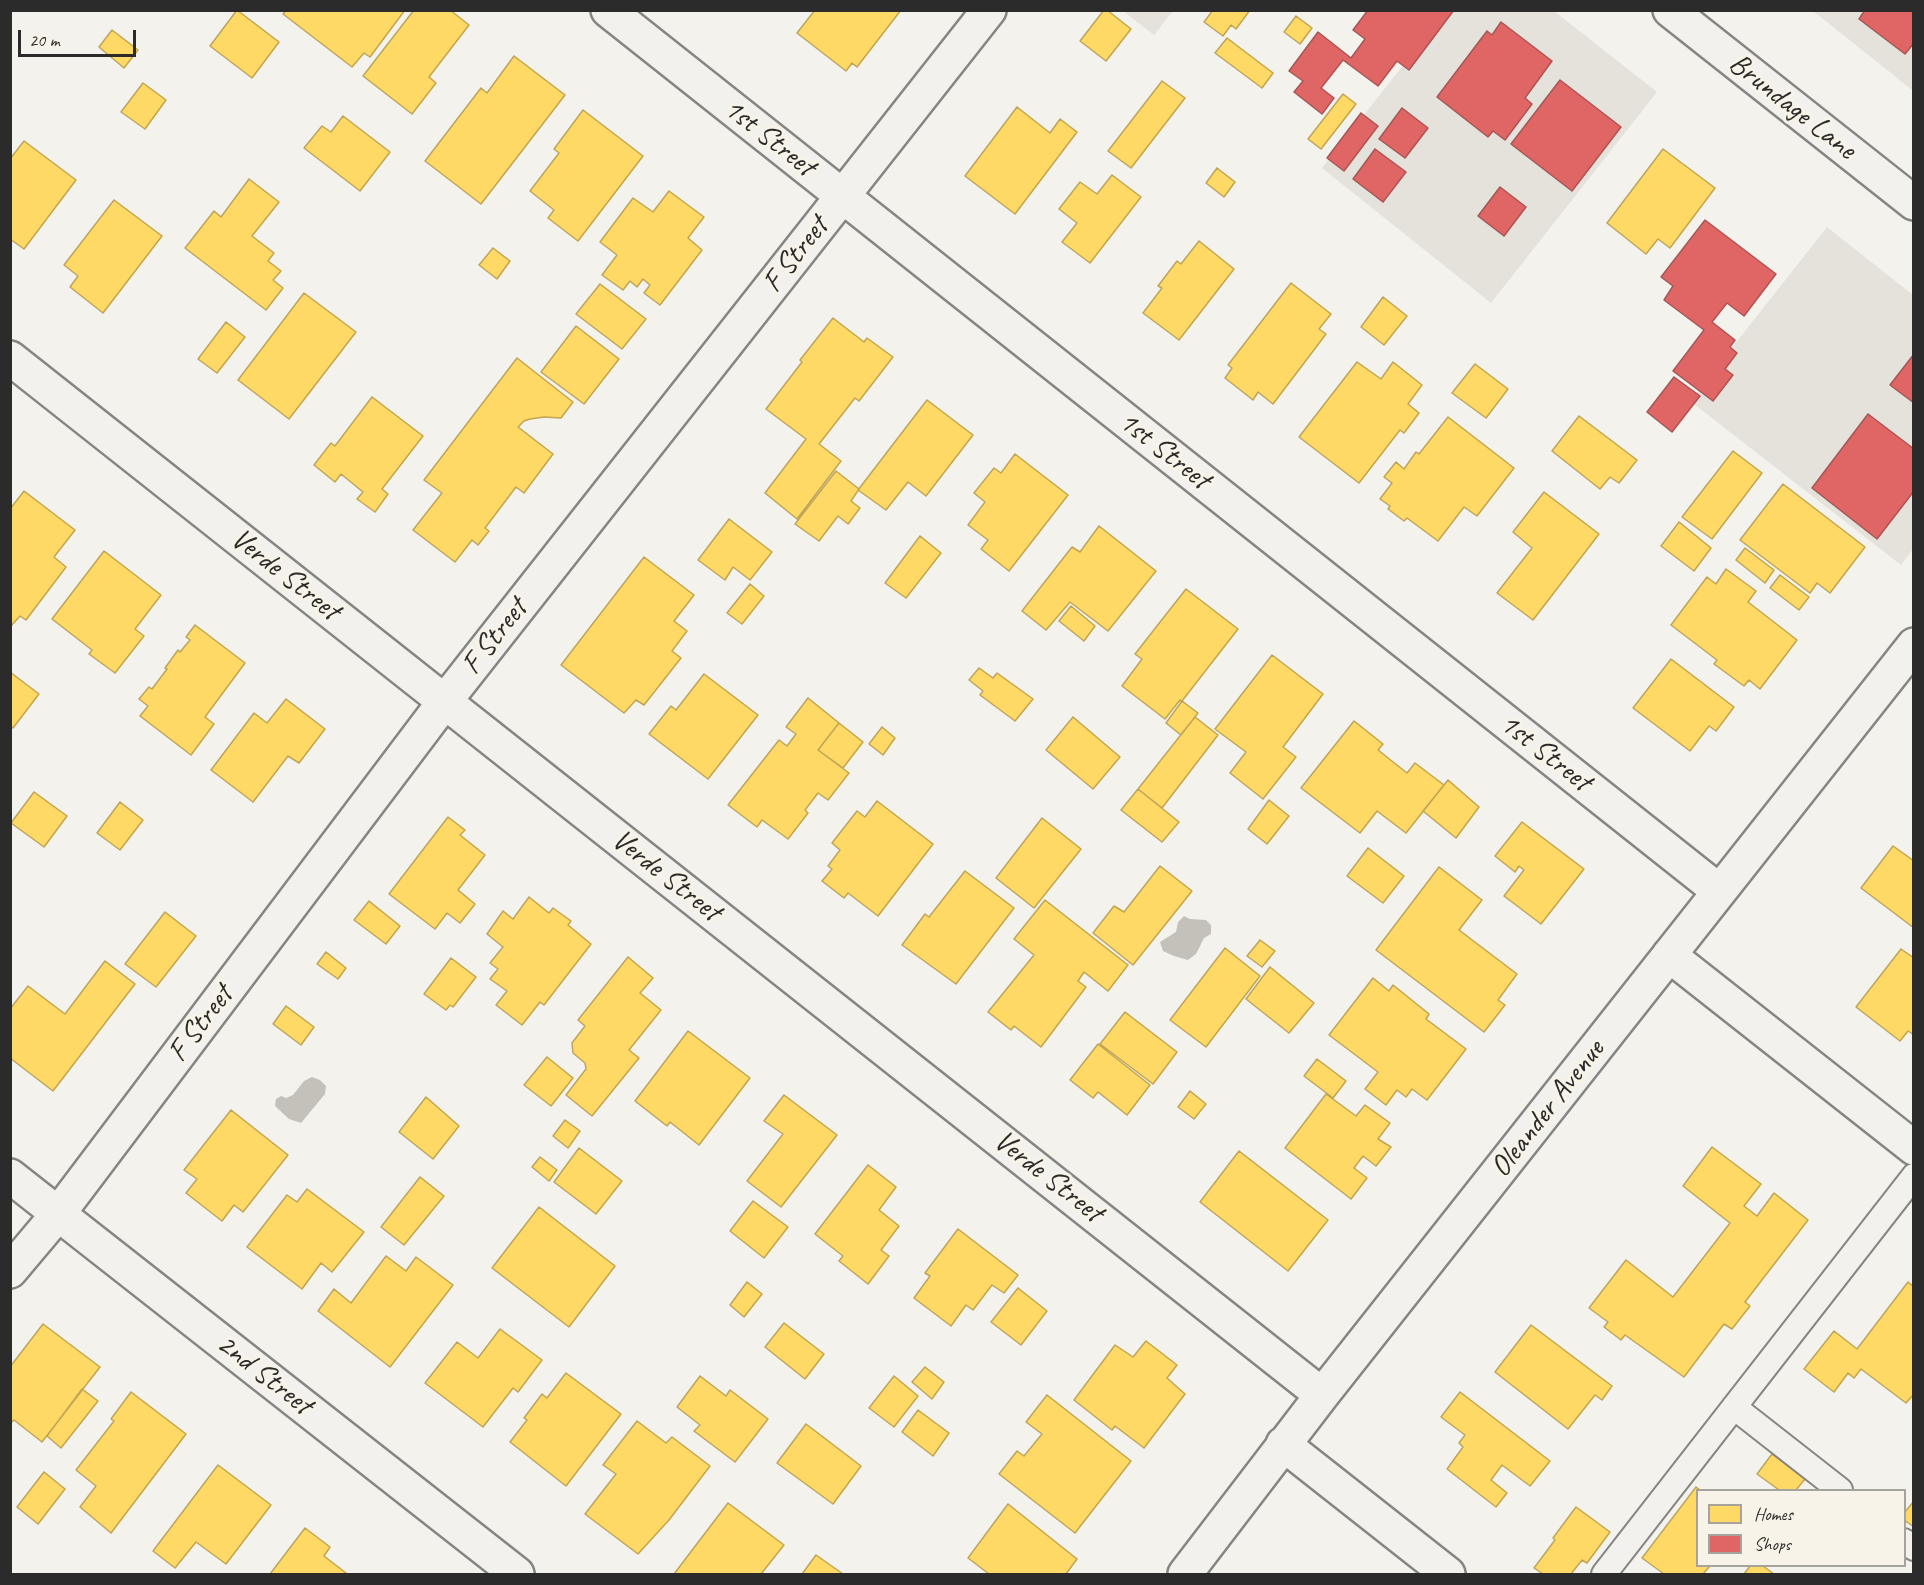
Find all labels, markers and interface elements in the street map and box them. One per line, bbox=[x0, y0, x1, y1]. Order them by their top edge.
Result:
scale bar bbox=[21, 18, 140, 56]
text: 20 m bbox=[29, 29, 60, 51]
street label: Brundage Lane bbox=[1721, 46, 1863, 168]
street label: 1st Street bbox=[716, 91, 822, 185]
street label: F Street bbox=[755, 210, 837, 300]
street label: 1st Street bbox=[1111, 404, 1217, 498]
street label: Verde Street bbox=[223, 521, 347, 629]
street label: F Street bbox=[454, 592, 536, 682]
street label: 1st Street bbox=[1492, 706, 1598, 800]
street label: Verde Street bbox=[604, 822, 728, 930]
street label: F Street bbox=[161, 979, 241, 1069]
street label: Oleander Avenue bbox=[1483, 1033, 1613, 1185]
street label: Verde Street bbox=[986, 1123, 1110, 1231]
street label: 2nd Street bbox=[209, 1327, 319, 1423]
legend bbox=[1696, 1489, 1906, 1567]
text: Homes bbox=[1754, 1503, 1793, 1525]
text: Shops bbox=[1754, 1533, 1791, 1555]

